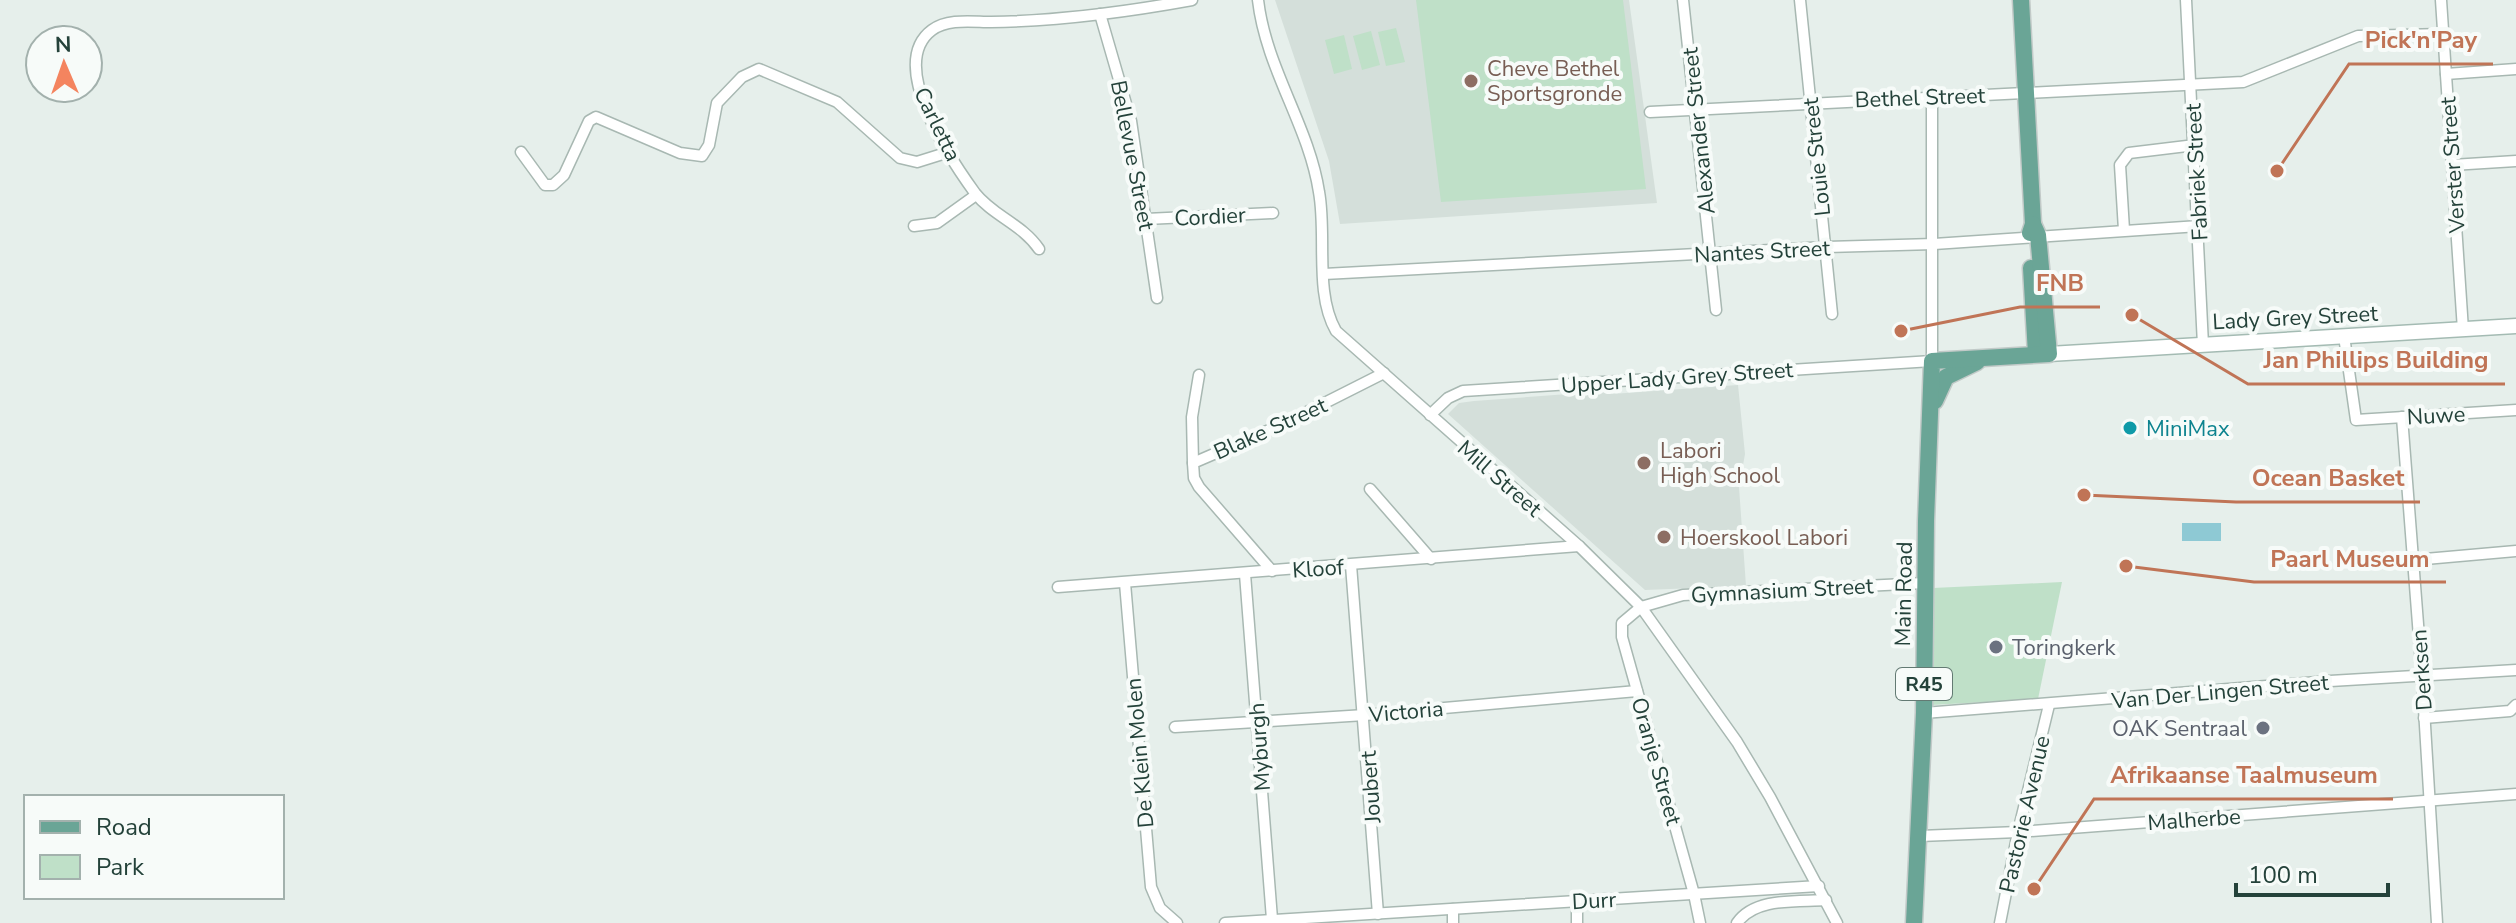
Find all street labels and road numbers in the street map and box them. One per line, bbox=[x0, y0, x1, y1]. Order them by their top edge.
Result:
street label: Alexander Street bbox=[1675, 46, 1723, 216]
street label: Bellevue Street bbox=[1103, 78, 1161, 233]
street label: Bethel Street bbox=[1854, 81, 1986, 115]
street label: Carletta bbox=[906, 82, 968, 166]
street label: Verster Street bbox=[2433, 95, 2473, 235]
street label: Louie Street bbox=[1796, 96, 1838, 218]
street label: Fabriek Street bbox=[2178, 102, 2216, 241]
street label: Cordier bbox=[1174, 200, 1247, 234]
street label: Nantes Street bbox=[1693, 233, 1831, 271]
street label: Lady Grey Street bbox=[2212, 299, 2379, 337]
street label: Upper Lady Grey Street bbox=[1560, 355, 1794, 401]
street label: Blake Street bbox=[1209, 390, 1332, 467]
street label: Nuwe bbox=[2406, 399, 2466, 433]
street label: Mill Street bbox=[1451, 434, 1548, 524]
street label: Main Road bbox=[1888, 541, 1920, 647]
street label: Kloof bbox=[1291, 552, 1346, 586]
street label: Gymnasium Street bbox=[1690, 571, 1874, 611]
street label: Derksen bbox=[2404, 628, 2440, 712]
road number: R45 bbox=[1896, 668, 1952, 700]
street label: Van Der Lingen Street bbox=[2109, 668, 2330, 717]
street label: De Klein Molen bbox=[1118, 677, 1161, 829]
street label: Victoria bbox=[1366, 694, 1445, 730]
street label: Oranje Street bbox=[1624, 694, 1689, 829]
street label: Myburgh bbox=[1242, 702, 1278, 792]
street label: Pastorie Avenue bbox=[1992, 733, 2058, 896]
street label: Joubert bbox=[1353, 749, 1389, 825]
street label: Malherbe bbox=[2146, 802, 2242, 838]
street label: Durr bbox=[1571, 885, 1617, 917]

